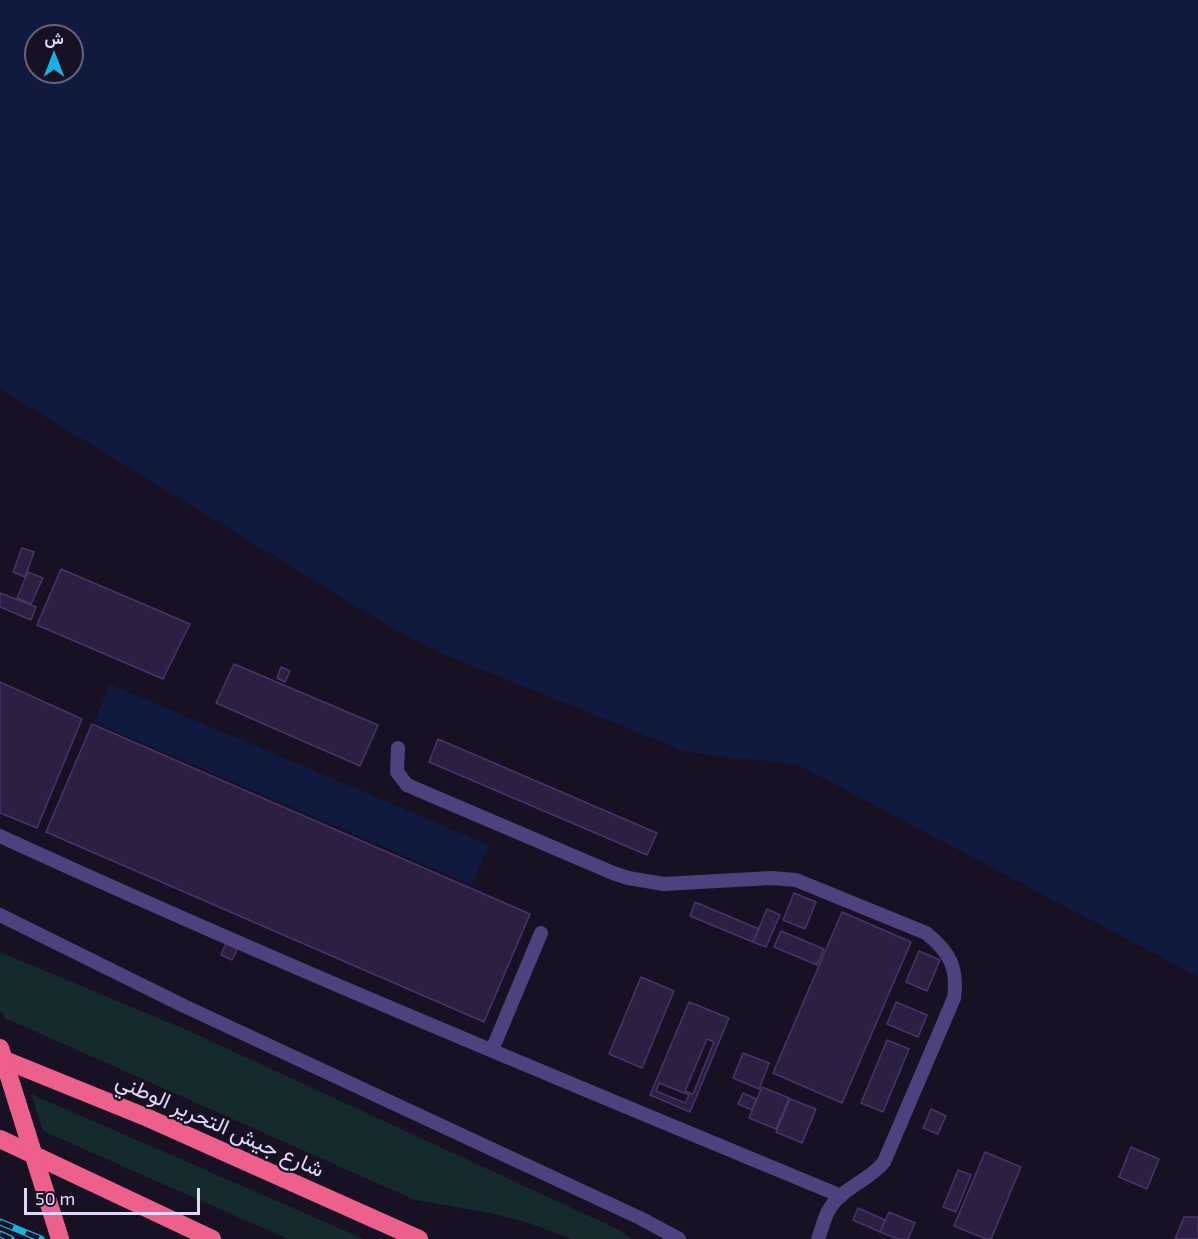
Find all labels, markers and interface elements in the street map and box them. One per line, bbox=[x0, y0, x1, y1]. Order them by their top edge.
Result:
north arrow bbox=[24, 24, 84, 84]
text: ش bbox=[44, 28, 64, 47]
street label: شارع جيش التحرير الوطني bbox=[112, 1067, 328, 1183]
scale bar bbox=[27, 1176, 202, 1214]
text: 50 m bbox=[35, 1187, 75, 1209]

